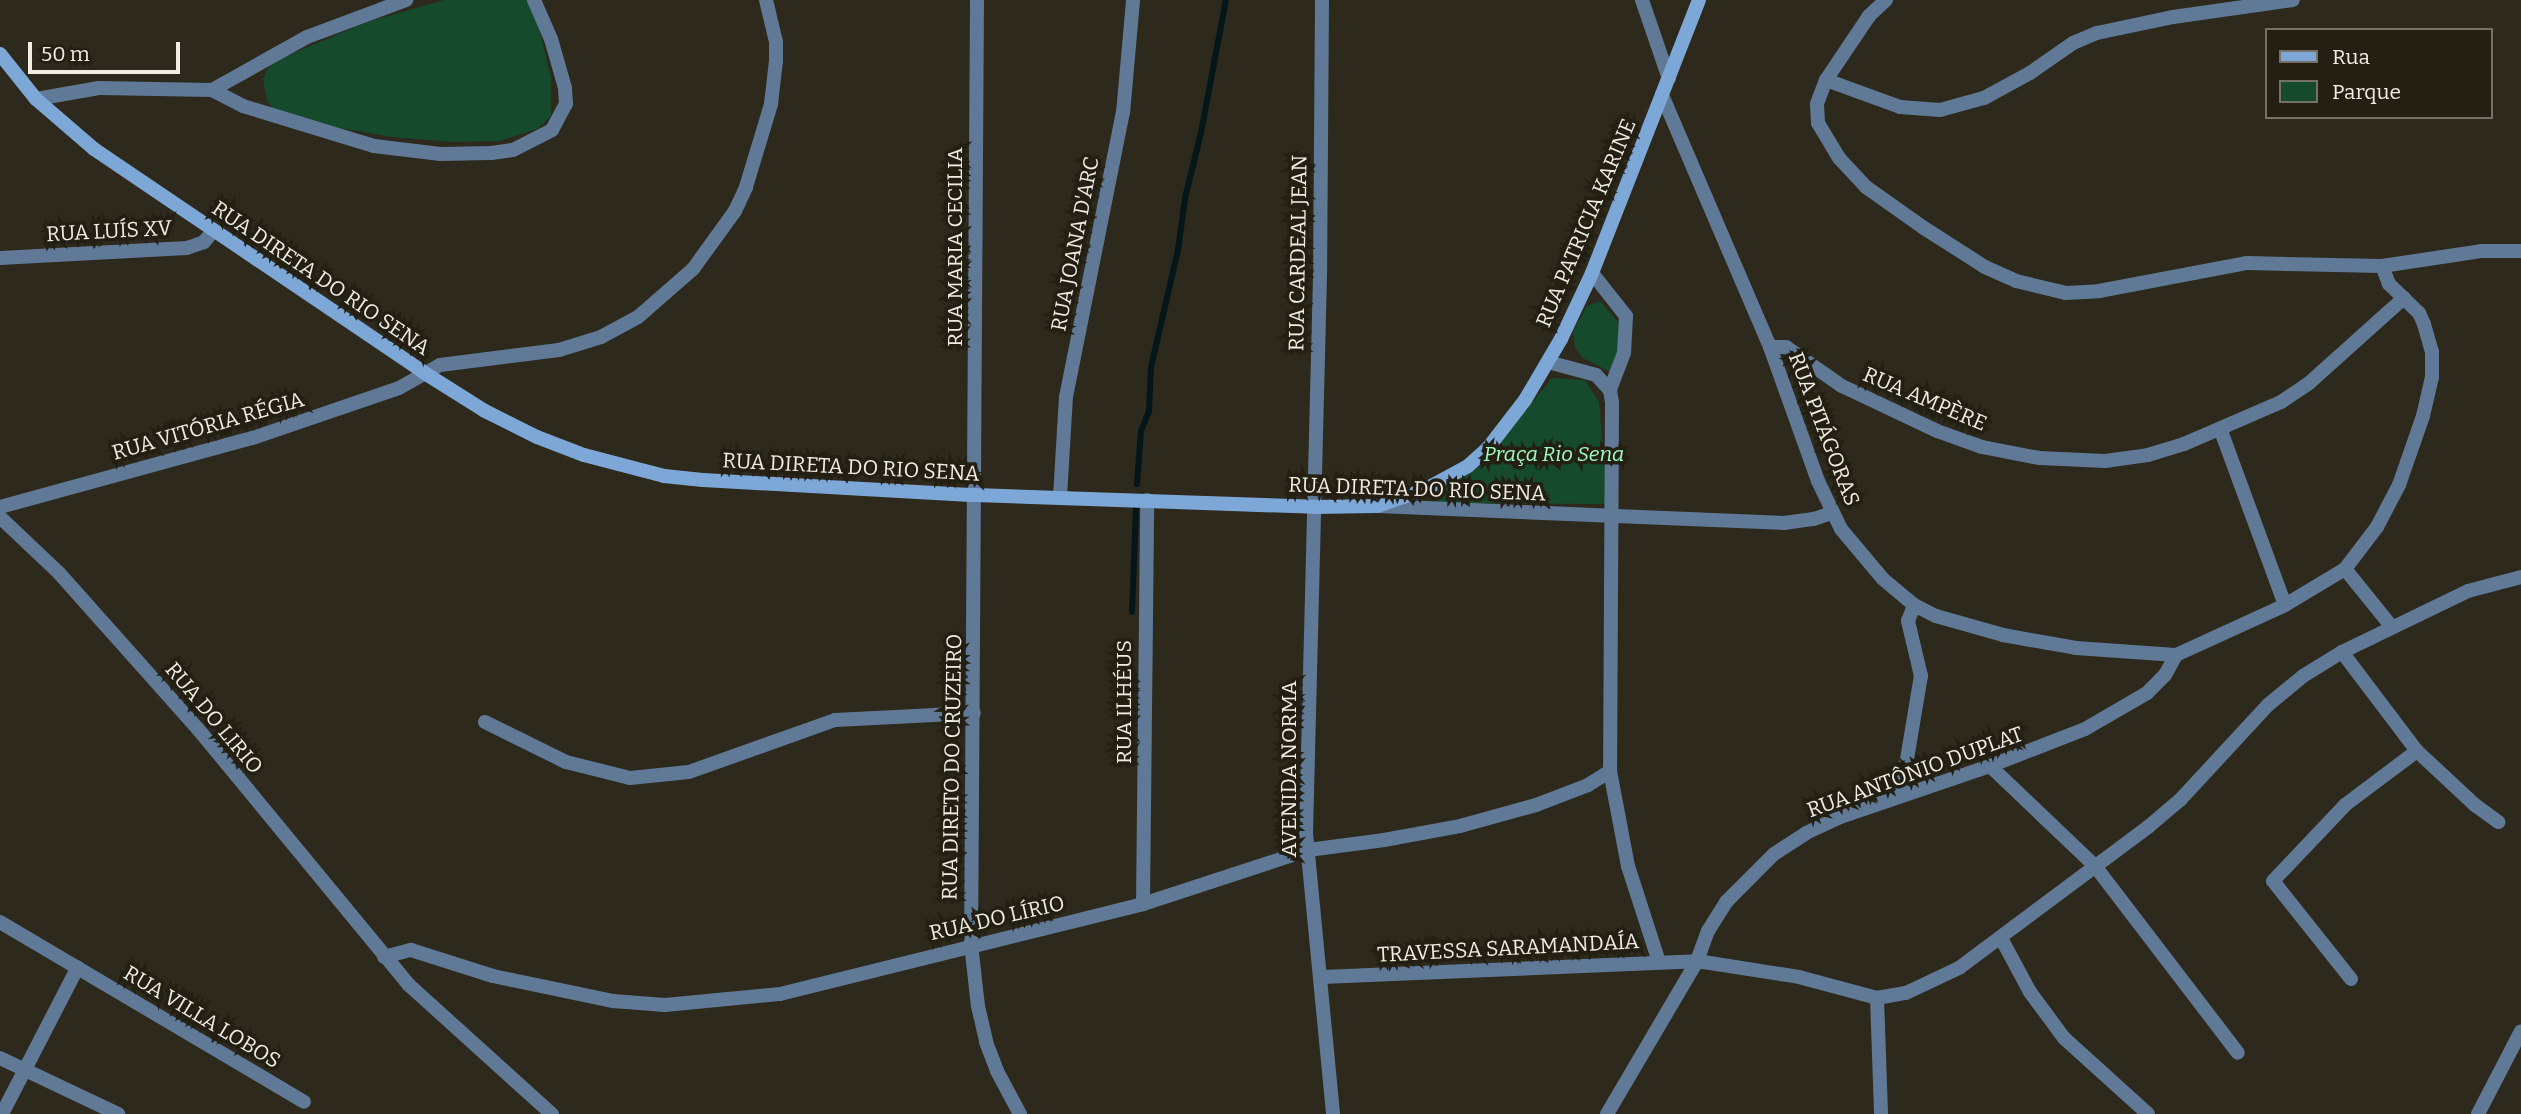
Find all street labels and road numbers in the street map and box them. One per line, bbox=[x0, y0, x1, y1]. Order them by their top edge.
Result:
street label: RUA PATRICIA KARINE bbox=[1531, 115, 1641, 331]
street label: RUA MARIA CECILIA bbox=[942, 147, 968, 347]
street label: RUA JOANA D'ARC bbox=[1046, 155, 1104, 333]
street label: RUA CARDEAL JEAN bbox=[1284, 155, 1312, 351]
street label: RUA DIRETA DO RIO SENA bbox=[207, 196, 435, 360]
street label: RUA LUÍS XV bbox=[45, 215, 173, 247]
street label: RUA PITÁGORAS bbox=[1783, 349, 1865, 509]
street label: RUA AMPÈRE bbox=[1859, 362, 1991, 436]
street label: RUA VITÓRIA RÉGIA bbox=[109, 387, 307, 465]
street label: RUA DIRETA DO RIO SENA bbox=[722, 448, 980, 486]
street label: RUA DIRETA DO RIO SENA bbox=[1288, 472, 1546, 506]
street label: RUA DIRETO DO CRUZEIRO bbox=[937, 634, 967, 900]
street label: RUA ILHÉUS bbox=[1111, 640, 1137, 764]
street label: RUA DO LIRIO bbox=[160, 657, 268, 779]
street label: AVENIDA NORMA bbox=[1276, 681, 1302, 857]
street label: RUA ANTÔNIO DUPLAT bbox=[1803, 721, 2027, 823]
street label: RUA DO LÍRIO bbox=[927, 890, 1067, 946]
street label: TRAVESSA SARAMANDAÍA bbox=[1376, 929, 1640, 967]
street label: RUA VILLA LOBOS bbox=[119, 960, 285, 1074]

